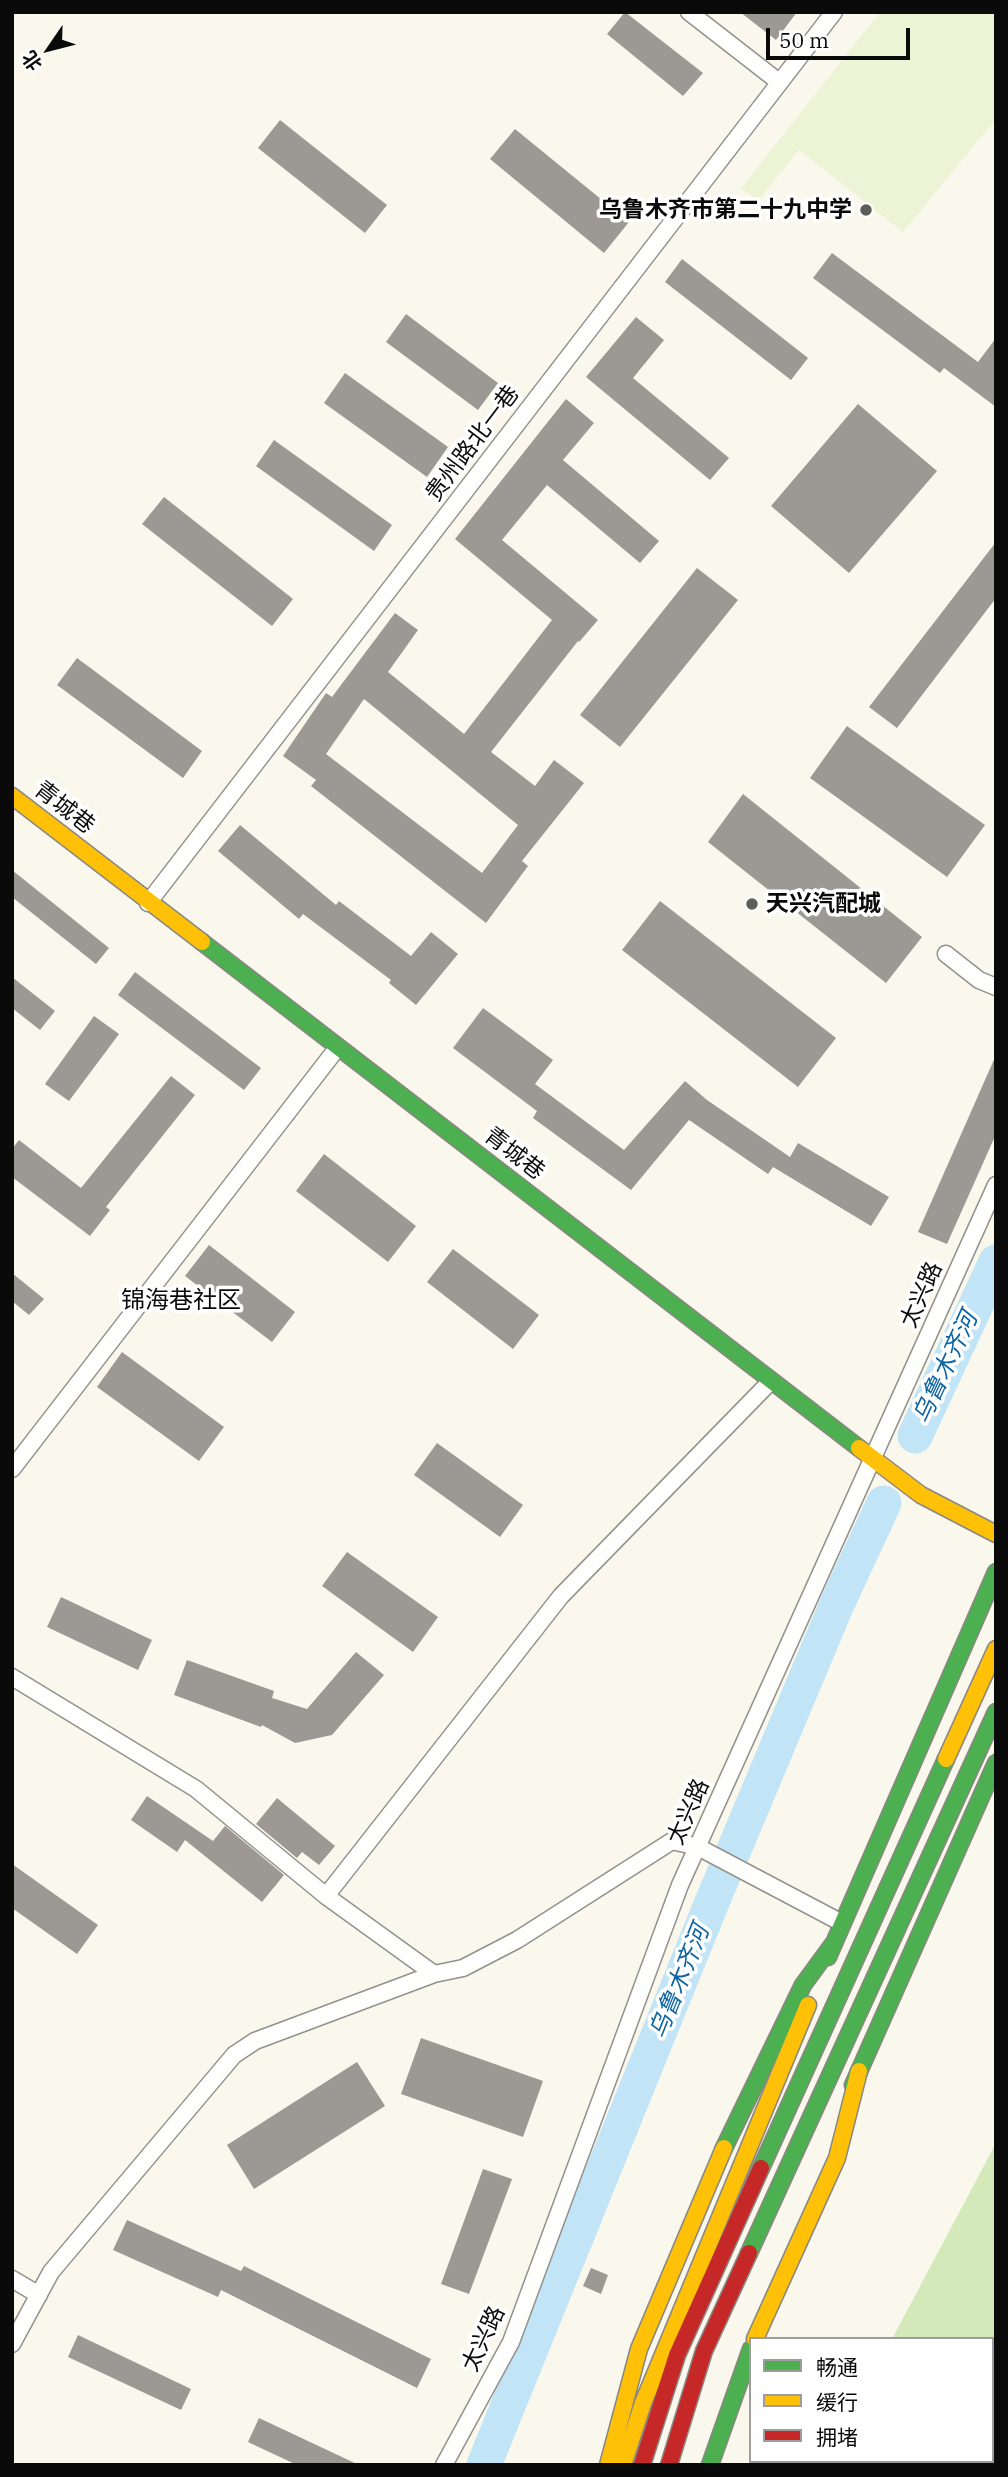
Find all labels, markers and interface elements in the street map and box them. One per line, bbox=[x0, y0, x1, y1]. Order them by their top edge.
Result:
north arrow bbox=[14, 14, 84, 84]
scale bar bbox=[770, 14, 914, 58]
text: 50 m bbox=[779, 26, 829, 54]
text: 北 bbox=[17, 46, 47, 76]
place label: 乌鲁木齐市第二十九中学 bbox=[599, 196, 852, 224]
marker: 乌鲁木齐市第二十九中学 bbox=[858, 202, 874, 218]
street label: 贵州路北一巷 bbox=[420, 381, 526, 507]
street label: 青城巷 bbox=[28, 776, 100, 840]
place label: 天兴汽配城 bbox=[766, 890, 881, 918]
marker: 天兴汽配城 bbox=[744, 896, 760, 912]
street label: 青城巷 bbox=[478, 1122, 550, 1186]
street label: 太兴路 bbox=[895, 1258, 949, 1332]
district label: 锦海巷社区 bbox=[121, 1287, 241, 1315]
water label: 乌鲁木齐河 bbox=[908, 1308, 984, 1428]
street label: 太兴路 bbox=[662, 1775, 716, 1849]
water label: 乌鲁木齐河 bbox=[644, 1921, 716, 2043]
street label: 太兴路 bbox=[457, 2302, 511, 2376]
legend bbox=[749, 2337, 994, 2463]
text: 畅通 bbox=[816, 2353, 858, 2381]
text: 缓行 bbox=[816, 2388, 858, 2416]
text: 拥堵 bbox=[816, 2423, 858, 2451]

